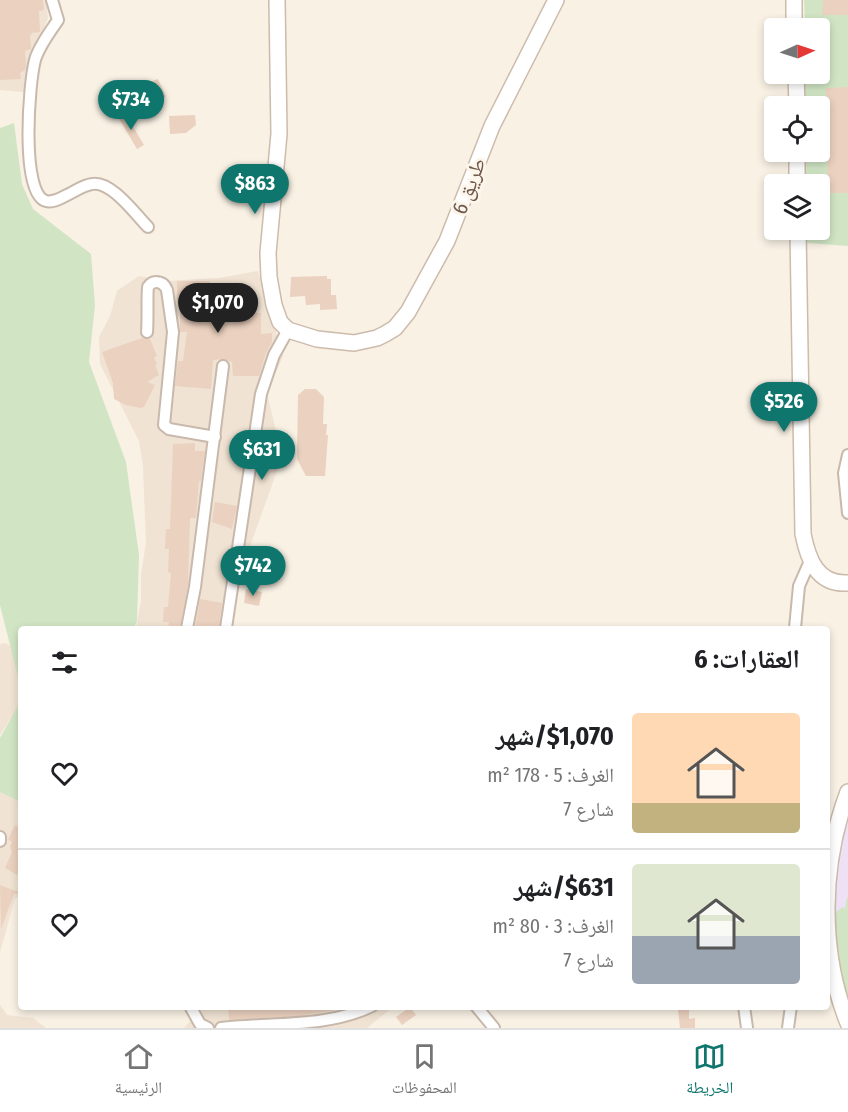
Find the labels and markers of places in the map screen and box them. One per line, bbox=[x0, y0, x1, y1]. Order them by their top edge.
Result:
pin: $734 bbox=[95, 80, 167, 131]
pin: $863 bbox=[219, 164, 291, 215]
pin: $1,070 bbox=[169, 283, 267, 334]
pin: $526 bbox=[748, 382, 820, 433]
pin: $631 bbox=[226, 430, 298, 481]
pin: $742 bbox=[217, 546, 289, 597]

